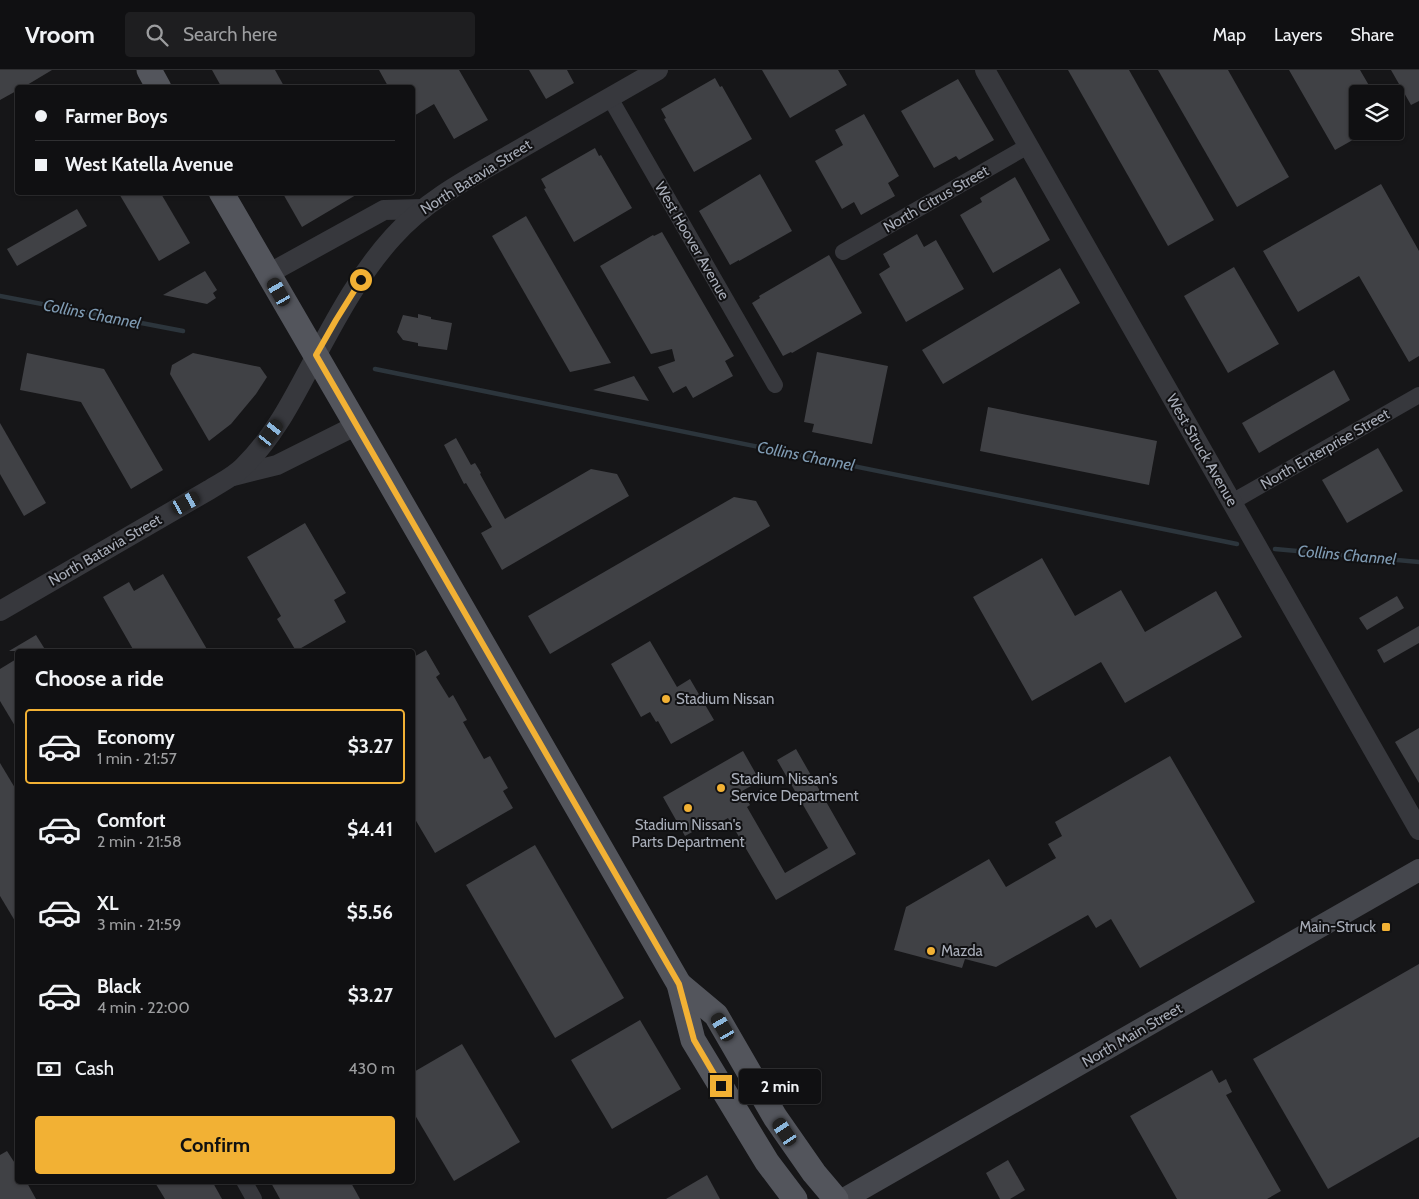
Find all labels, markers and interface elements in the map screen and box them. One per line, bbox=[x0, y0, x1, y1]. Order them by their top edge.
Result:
search box bbox=[125, 12, 475, 57]
text: Vroom bbox=[25, 20, 95, 49]
icon: search bbox=[143, 21, 171, 49]
text: Search here bbox=[183, 23, 277, 46]
text: Map bbox=[1213, 24, 1246, 46]
text: Layers bbox=[1274, 24, 1323, 46]
text: Share bbox=[1351, 24, 1394, 46]
map controls bbox=[1349, 85, 1404, 140]
button: layers bbox=[1349, 85, 1404, 140]
text: Farmer Boys bbox=[65, 105, 167, 128]
street label: North Batavia Street bbox=[417, 136, 535, 218]
text: West Katella Avenue bbox=[65, 153, 233, 176]
street label: North Citrus Street bbox=[880, 162, 992, 236]
street label: West Hoover Avenue bbox=[651, 179, 733, 303]
route start bbox=[350, 269, 372, 291]
car bbox=[265, 275, 292, 309]
water label: Collins Channel bbox=[42, 295, 143, 333]
street label: West Struck Avenue bbox=[1163, 391, 1242, 510]
street label: North Enterprise Street bbox=[1257, 405, 1393, 493]
car bbox=[255, 417, 286, 449]
water label: Collins Channel bbox=[756, 437, 857, 475]
car bbox=[169, 489, 202, 517]
street label: North Batavia Street bbox=[45, 510, 165, 590]
water label: Collins Channel bbox=[1297, 541, 1397, 569]
text: Choose a ride bbox=[35, 665, 164, 692]
place label: Stadium Nissan bbox=[676, 690, 774, 708]
marker: Stadium Nissan bbox=[660, 693, 672, 705]
icon: car bbox=[37, 724, 82, 769]
text: Economy bbox=[97, 726, 175, 749]
text: $3.27 bbox=[348, 735, 393, 758]
text: 1 min · 21:57 bbox=[97, 749, 177, 768]
place label: Stadium Nissan's Service Department bbox=[731, 770, 859, 805]
marker: Stadium Nissan's Service Department bbox=[715, 782, 727, 794]
marker: Stadium Nissan's Parts Department bbox=[682, 802, 694, 814]
icon: car bbox=[37, 807, 82, 852]
text: Comfort bbox=[97, 809, 166, 832]
place label: Stadium Nissan's Parts Department bbox=[632, 816, 744, 851]
text: $4.41 bbox=[347, 818, 393, 841]
text: 2 min · 21:58 bbox=[97, 832, 182, 851]
icon: car bbox=[37, 890, 82, 935]
text: XL bbox=[97, 892, 118, 915]
text: $5.56 bbox=[347, 901, 393, 924]
text: 3 min · 21:59 bbox=[97, 915, 181, 934]
place label: Main-Struck bbox=[1299, 918, 1376, 936]
marker: Main-Struck bbox=[1380, 921, 1392, 933]
place label: Mazda bbox=[941, 942, 984, 960]
marker: Mazda bbox=[925, 945, 937, 957]
icon: car bbox=[37, 973, 82, 1018]
text: Black bbox=[97, 975, 141, 998]
text: $3.27 bbox=[348, 984, 393, 1007]
text: 4 min · 22:00 bbox=[97, 998, 190, 1017]
street label: North Main Street bbox=[1079, 999, 1185, 1071]
car bbox=[709, 1010, 736, 1044]
icon: cash bbox=[35, 1055, 63, 1083]
text: Cash bbox=[75, 1057, 114, 1080]
text: 430 m bbox=[348, 1059, 395, 1078]
callout: 2 min bbox=[738, 1068, 821, 1104]
route end bbox=[710, 1075, 732, 1097]
text: 2 min bbox=[761, 1077, 799, 1096]
car bbox=[770, 1115, 799, 1149]
button: Confirm bbox=[35, 1116, 395, 1174]

